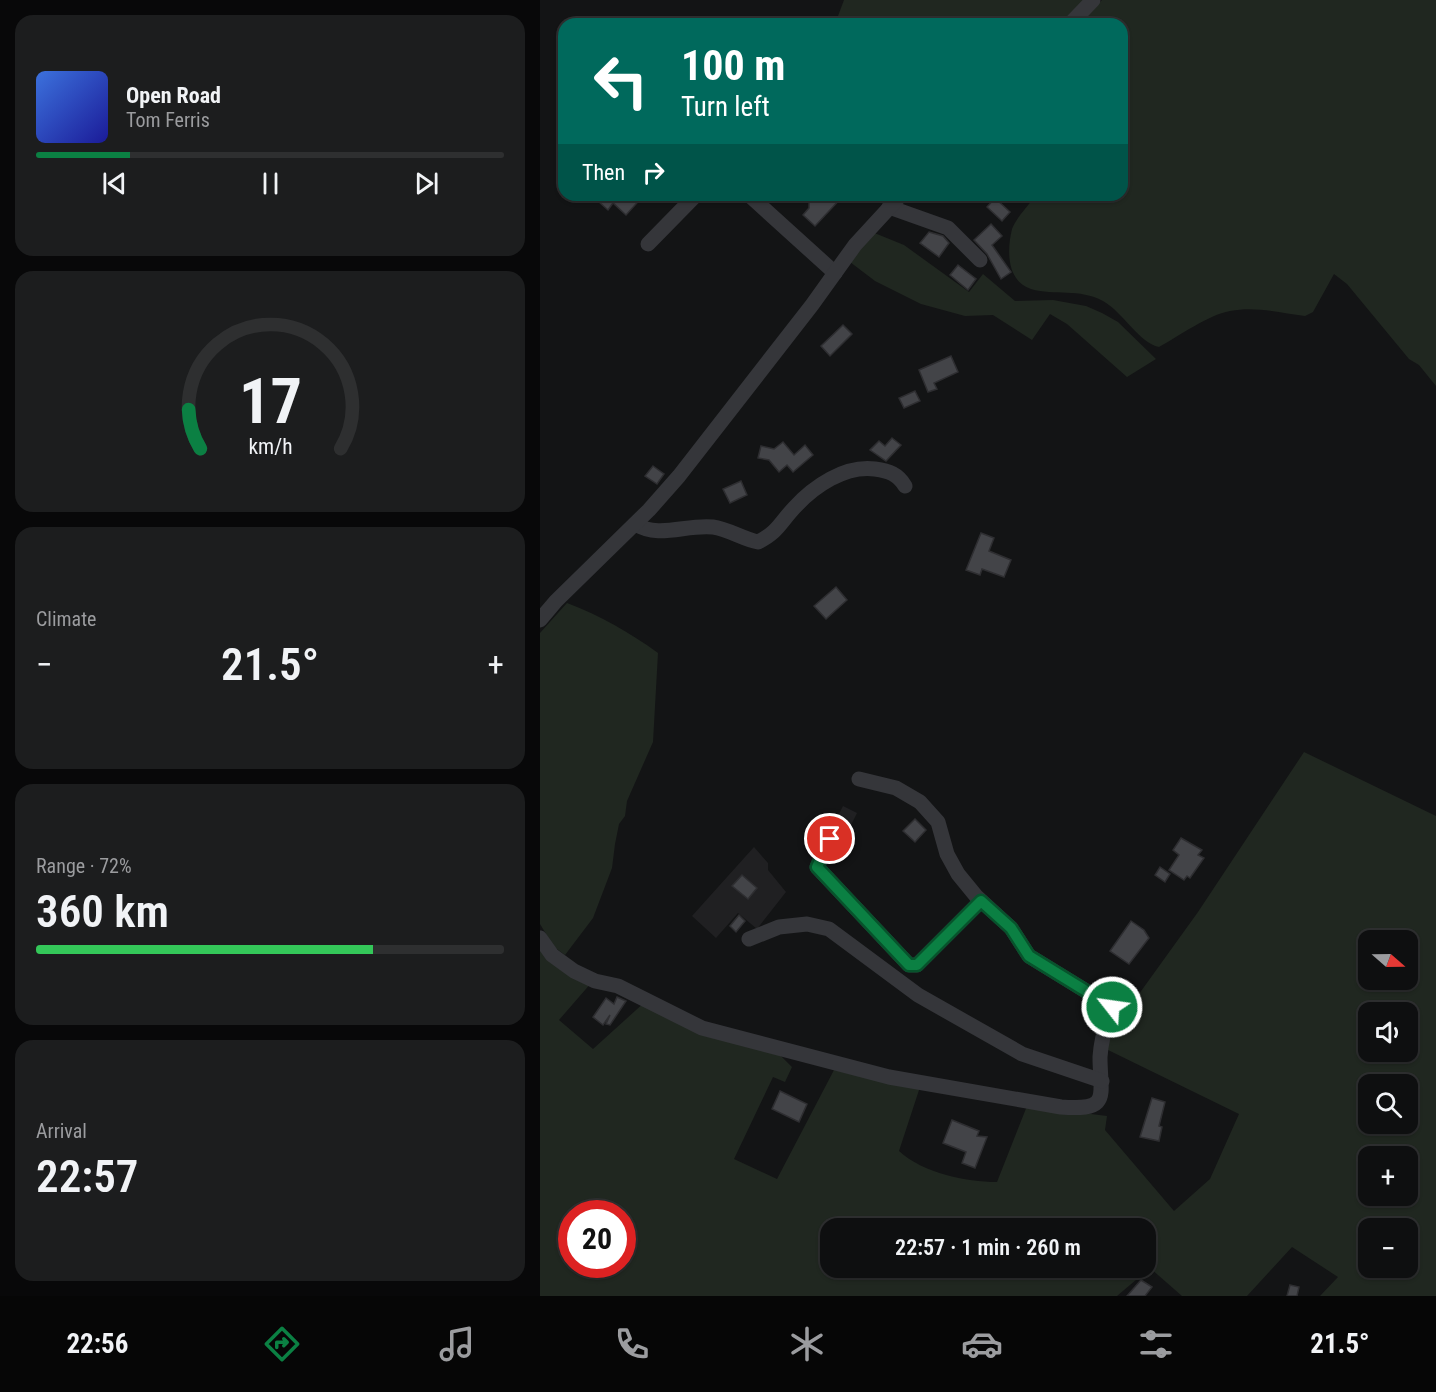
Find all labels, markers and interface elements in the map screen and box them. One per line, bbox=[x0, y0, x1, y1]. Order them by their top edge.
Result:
text: 100 m bbox=[681, 41, 786, 90]
icon: left bbox=[582, 42, 660, 120]
text: Open Road bbox=[126, 83, 221, 108]
text: Turn left bbox=[681, 91, 770, 123]
text: Tom Ferris bbox=[126, 108, 210, 132]
icon: right bbox=[637, 156, 670, 189]
text: Then bbox=[582, 160, 625, 185]
icon: previous bbox=[98, 167, 131, 200]
icon: pause bbox=[254, 167, 287, 200]
icon: next bbox=[410, 167, 443, 200]
text: 17 bbox=[238, 365, 302, 438]
text: km/h bbox=[248, 434, 292, 459]
text: Climate bbox=[36, 607, 96, 631]
text: 21.5° bbox=[221, 638, 319, 691]
text: − bbox=[36, 645, 53, 684]
text: + bbox=[488, 645, 504, 684]
pin bbox=[804, 813, 855, 864]
icon: arrive bbox=[813, 822, 846, 855]
text: Range · 72% bbox=[36, 854, 132, 878]
text: 360 km bbox=[36, 885, 169, 938]
north arrow bbox=[1358, 930, 1418, 990]
map controls bbox=[1358, 930, 1418, 1278]
position arrow bbox=[1080, 975, 1144, 1039]
button: sound bbox=[1358, 1002, 1418, 1062]
button: search bbox=[1358, 1074, 1418, 1134]
text: Arrival bbox=[36, 1119, 87, 1143]
button: + bbox=[1358, 1146, 1418, 1206]
text: 22:57 bbox=[36, 1150, 138, 1203]
speed limit sign: 20 bbox=[558, 1200, 636, 1278]
button: − bbox=[1358, 1218, 1418, 1278]
text: 22:57 · 1 min · 260 m bbox=[895, 1235, 1081, 1260]
icon: directions bbox=[261, 1323, 303, 1365]
icon: music bbox=[436, 1323, 478, 1365]
icon: phone bbox=[611, 1323, 653, 1365]
icon: climate bbox=[786, 1323, 828, 1365]
icon: car bbox=[961, 1323, 1003, 1365]
icon: filters bbox=[1135, 1323, 1177, 1365]
text: 22:56 bbox=[66, 1328, 128, 1360]
text: 21.5° bbox=[1310, 1328, 1370, 1360]

